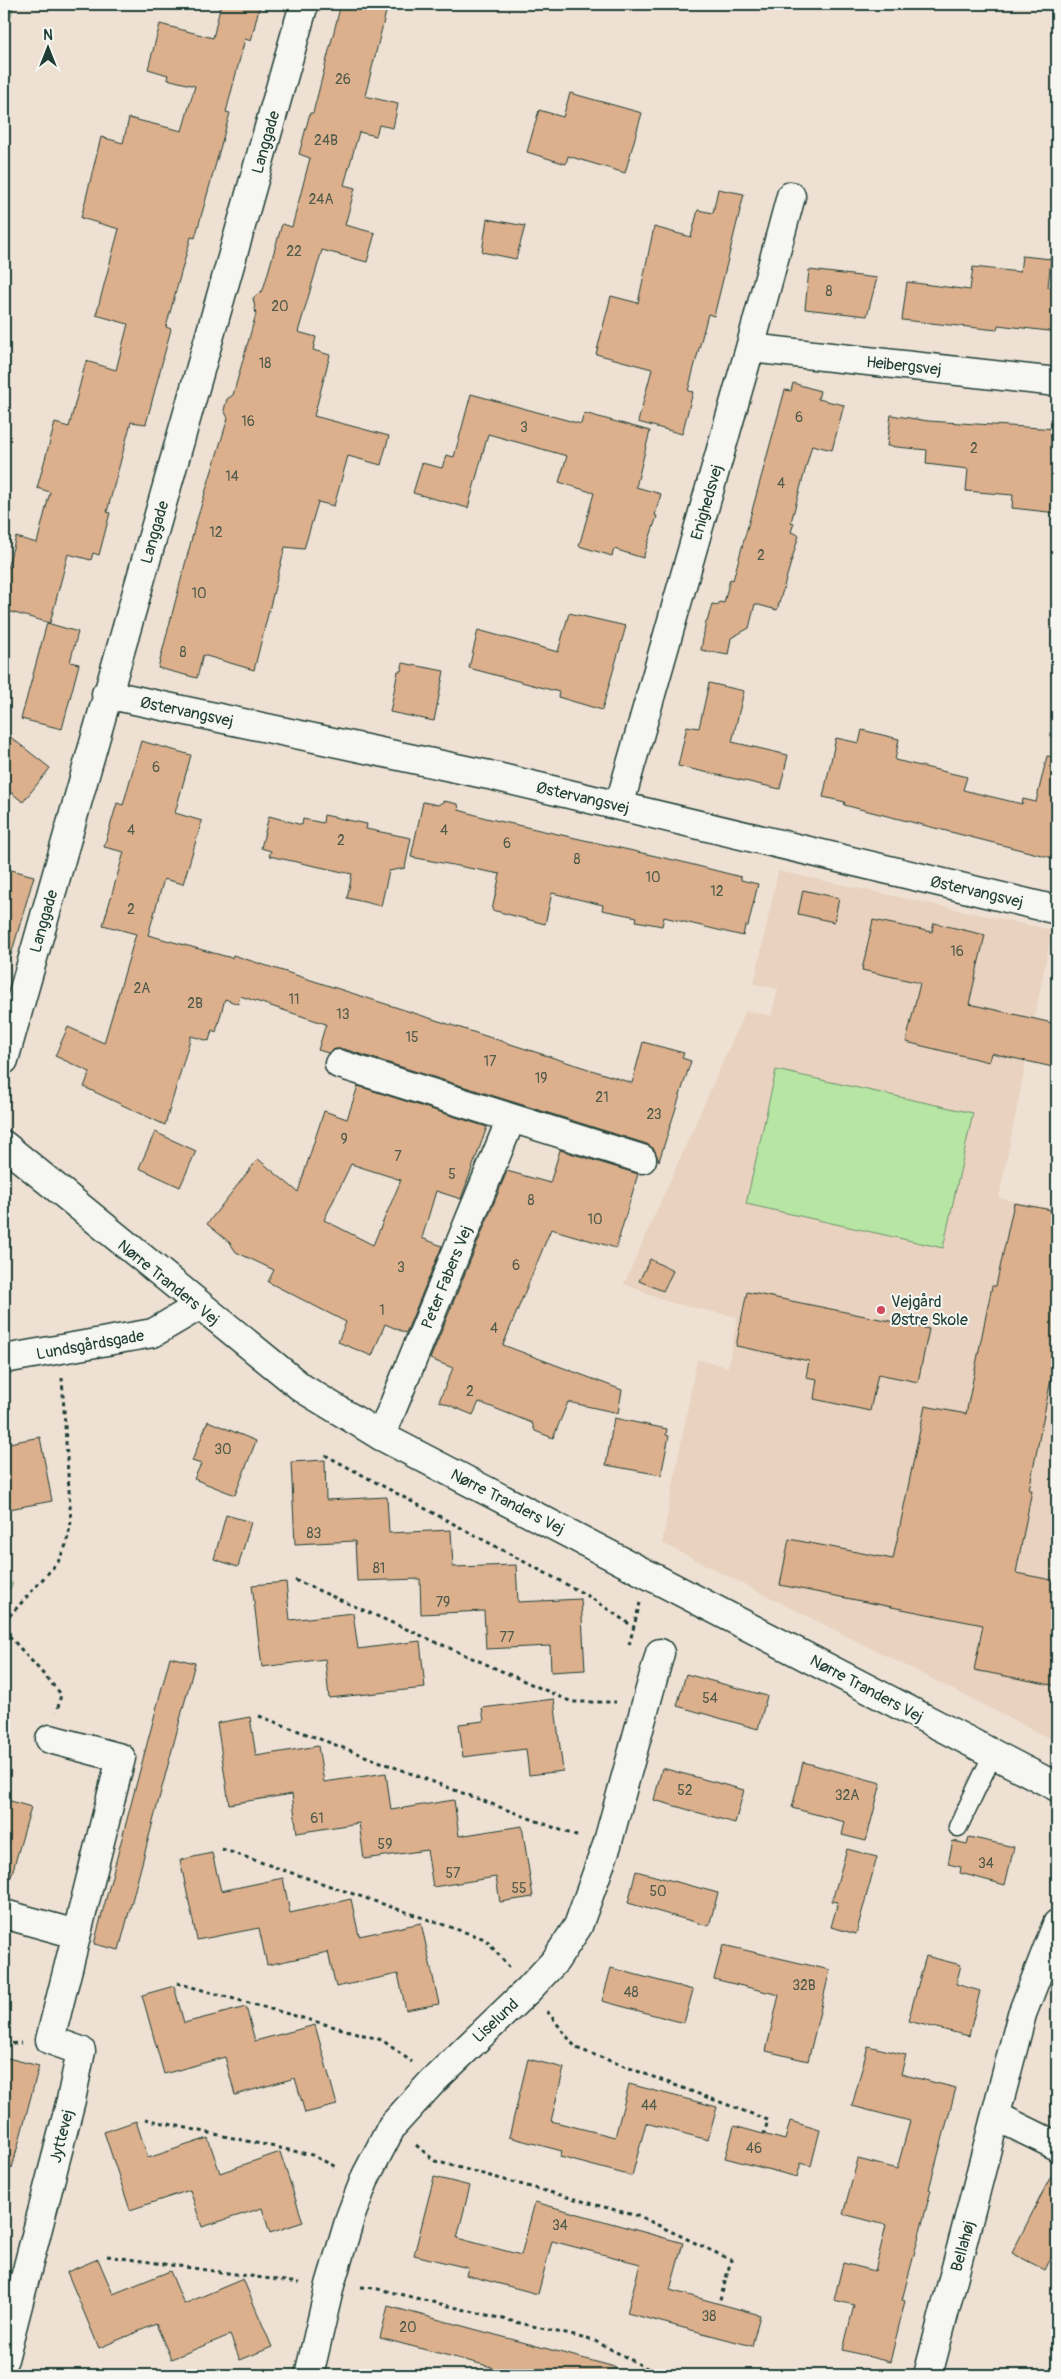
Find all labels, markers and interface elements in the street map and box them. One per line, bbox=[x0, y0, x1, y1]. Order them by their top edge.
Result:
north arrow bbox=[22, 22, 72, 72]
text: N bbox=[43, 27, 53, 44]
house number: 26 bbox=[335, 71, 351, 88]
street label: Langgade bbox=[247, 108, 284, 176]
house number: 24B bbox=[314, 132, 338, 149]
house number: 24A bbox=[308, 191, 334, 208]
house number: 22 bbox=[286, 243, 302, 260]
house number: 8 bbox=[825, 283, 833, 300]
house number: 20 bbox=[271, 298, 289, 315]
street label: Heibergsvej bbox=[865, 352, 943, 380]
house number: 18 bbox=[259, 355, 271, 372]
house number: 6 bbox=[795, 409, 803, 426]
house number: 16 bbox=[241, 413, 255, 430]
house number: 3 bbox=[520, 419, 528, 436]
house number: 2 bbox=[970, 440, 978, 457]
street label: Enighedsvej bbox=[687, 462, 727, 542]
house number: 14 bbox=[225, 468, 239, 485]
house number: 4 bbox=[777, 475, 785, 492]
street label: Langgade bbox=[136, 498, 173, 566]
house number: 12 bbox=[209, 524, 223, 541]
house number: 2 bbox=[757, 547, 765, 564]
house number: 10 bbox=[191, 585, 207, 602]
house number: 8 bbox=[179, 644, 187, 661]
street label: Østervangsvej bbox=[138, 692, 235, 732]
house number: 6 bbox=[152, 759, 160, 776]
street label: Østervangsvej bbox=[534, 778, 631, 818]
house number: 4 bbox=[127, 822, 135, 839]
house number: 4 bbox=[440, 822, 448, 839]
house number: 2 bbox=[337, 832, 345, 849]
house number: 6 bbox=[503, 835, 511, 852]
house number: 8 bbox=[573, 851, 581, 868]
house number: 10 bbox=[645, 869, 661, 886]
street label: Østervangsvej bbox=[928, 872, 1025, 912]
house number: 12 bbox=[710, 883, 724, 900]
street label: Langgade bbox=[25, 887, 62, 955]
house number: 2 bbox=[127, 901, 135, 918]
house number: 16 bbox=[950, 943, 964, 960]
house number: 2A bbox=[134, 980, 150, 997]
house number: 11 bbox=[289, 991, 299, 1008]
house number: 2B bbox=[187, 995, 203, 1012]
house number: 13 bbox=[336, 1006, 350, 1023]
house number: 15 bbox=[405, 1029, 419, 1046]
house number: 17 bbox=[484, 1053, 497, 1070]
house number: 19 bbox=[535, 1070, 547, 1087]
house number: 21 bbox=[595, 1089, 609, 1106]
house number: 23 bbox=[646, 1106, 662, 1123]
house number: 9 bbox=[340, 1131, 348, 1148]
house number: 7 bbox=[394, 1148, 402, 1165]
house number: 5 bbox=[448, 1166, 456, 1183]
house number: 8 bbox=[527, 1192, 535, 1209]
house number: 10 bbox=[587, 1211, 603, 1228]
street label: Peter Fabers Vej bbox=[417, 1223, 477, 1332]
street label: Nørre Tranders Vej bbox=[113, 1236, 223, 1330]
house number: 6 bbox=[512, 1257, 520, 1274]
house number: 3 bbox=[397, 1259, 405, 1276]
place label: Vejgård Østre Skole bbox=[891, 1292, 968, 1330]
house number: 1 bbox=[379, 1302, 385, 1319]
marker: Vejgård Østre Skole bbox=[875, 1304, 887, 1316]
house number: 4 bbox=[490, 1320, 498, 1337]
street label: Lundsgårdsgade bbox=[35, 1326, 146, 1364]
house number: 2 bbox=[466, 1383, 474, 1400]
house number: 30 bbox=[214, 1441, 232, 1458]
street label: Nørre Tranders Vej bbox=[447, 1465, 568, 1539]
house number: 83 bbox=[307, 1525, 322, 1542]
house number: 81 bbox=[373, 1560, 385, 1577]
house number: 79 bbox=[436, 1594, 450, 1611]
house number: 77 bbox=[500, 1629, 515, 1646]
street label: Nørre Tranders Vej bbox=[806, 1651, 927, 1727]
house number: 54 bbox=[702, 1690, 718, 1707]
house number: 52 bbox=[677, 1782, 693, 1799]
house number: 32A bbox=[835, 1787, 859, 1804]
house number: 61 bbox=[310, 1810, 324, 1827]
house number: 59 bbox=[378, 1836, 392, 1853]
house number: 34 bbox=[978, 1855, 994, 1872]
house number: 57 bbox=[446, 1865, 461, 1882]
house number: 55 bbox=[511, 1880, 527, 1897]
house number: 50 bbox=[649, 1883, 667, 1900]
house number: 32B bbox=[792, 1977, 816, 1994]
house number: 48 bbox=[623, 1984, 639, 2001]
street label: Liselund bbox=[469, 1994, 523, 2047]
house number: 44 bbox=[641, 2097, 657, 2114]
street label: Jyttevej bbox=[46, 2108, 78, 2165]
house number: 46 bbox=[746, 2140, 762, 2157]
house number: 34 bbox=[552, 2217, 568, 2234]
street label: Bellahøj bbox=[947, 2219, 979, 2274]
house number: 38 bbox=[702, 2308, 716, 2325]
house number: 20 bbox=[399, 2319, 417, 2336]

